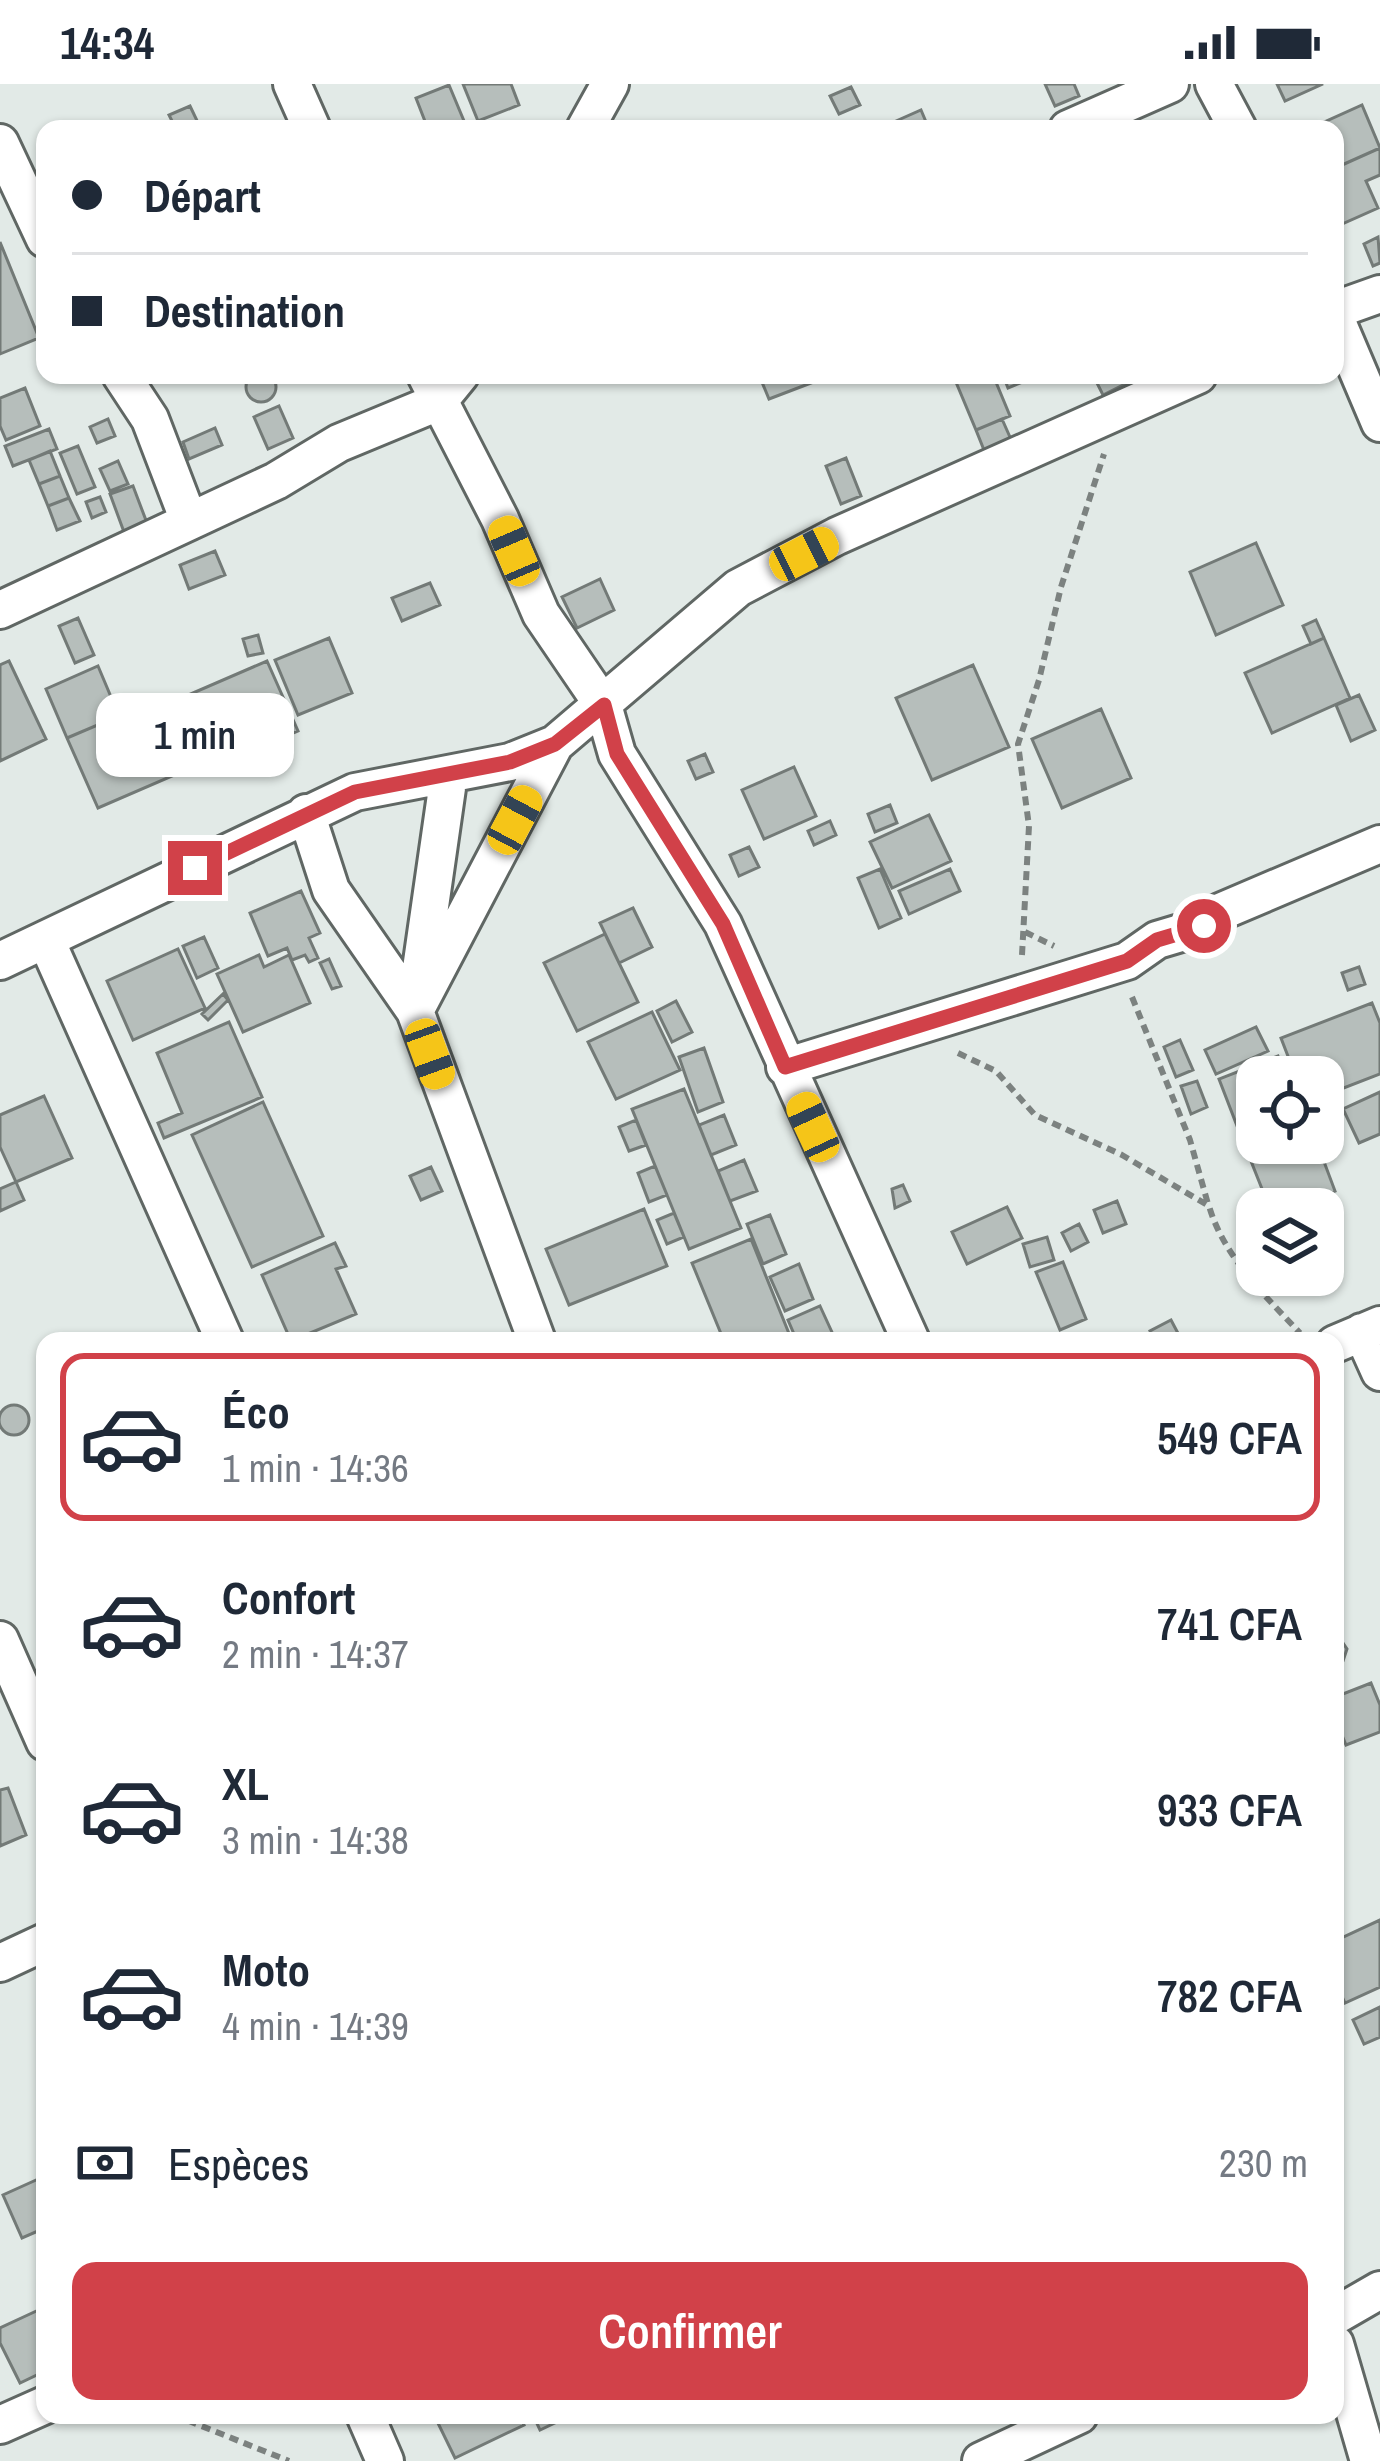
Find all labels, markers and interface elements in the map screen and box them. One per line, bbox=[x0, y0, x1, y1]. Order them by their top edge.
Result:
text: 14:34 bbox=[60, 12, 154, 73]
text: Départ bbox=[144, 165, 261, 226]
text: Destination bbox=[144, 280, 345, 341]
car bbox=[483, 511, 545, 591]
car bbox=[764, 522, 844, 586]
callout: 1 min bbox=[96, 694, 294, 778]
text: 1 min bbox=[154, 709, 236, 761]
car bbox=[482, 780, 548, 860]
route end bbox=[168, 841, 222, 895]
route start bbox=[1177, 899, 1231, 953]
car bbox=[401, 1014, 459, 1094]
map controls bbox=[1236, 1056, 1344, 1296]
button: locate bbox=[1236, 1056, 1344, 1164]
car bbox=[781, 1087, 845, 1167]
button: layers bbox=[1236, 1188, 1344, 1296]
text: Éco bbox=[222, 1381, 290, 1442]
icon: car bbox=[78, 1383, 186, 1491]
text: 549 CFA bbox=[1157, 1407, 1302, 1468]
text: 1 min · 14:36 bbox=[222, 1442, 409, 1494]
text: Confort bbox=[222, 1567, 355, 1628]
icon: car bbox=[78, 1569, 186, 1677]
text: 741 CFA bbox=[1157, 1593, 1302, 1654]
text: 2 min · 14:37 bbox=[222, 1628, 409, 1680]
text: XL bbox=[222, 1753, 269, 1814]
icon: car bbox=[78, 1755, 186, 1863]
text: 933 CFA bbox=[1157, 1779, 1302, 1840]
text: 3 min · 14:38 bbox=[222, 1814, 409, 1866]
text: Moto bbox=[222, 1939, 310, 2000]
icon: car bbox=[78, 1941, 186, 2049]
text: 782 CFA bbox=[1157, 1965, 1302, 2026]
text: 4 min · 14:39 bbox=[222, 2000, 409, 2052]
icon: cash bbox=[72, 2130, 138, 2196]
text: Espèces bbox=[168, 2133, 310, 2194]
text: 230 m bbox=[1219, 2137, 1308, 2189]
button: Confirmer bbox=[72, 2262, 1308, 2400]

